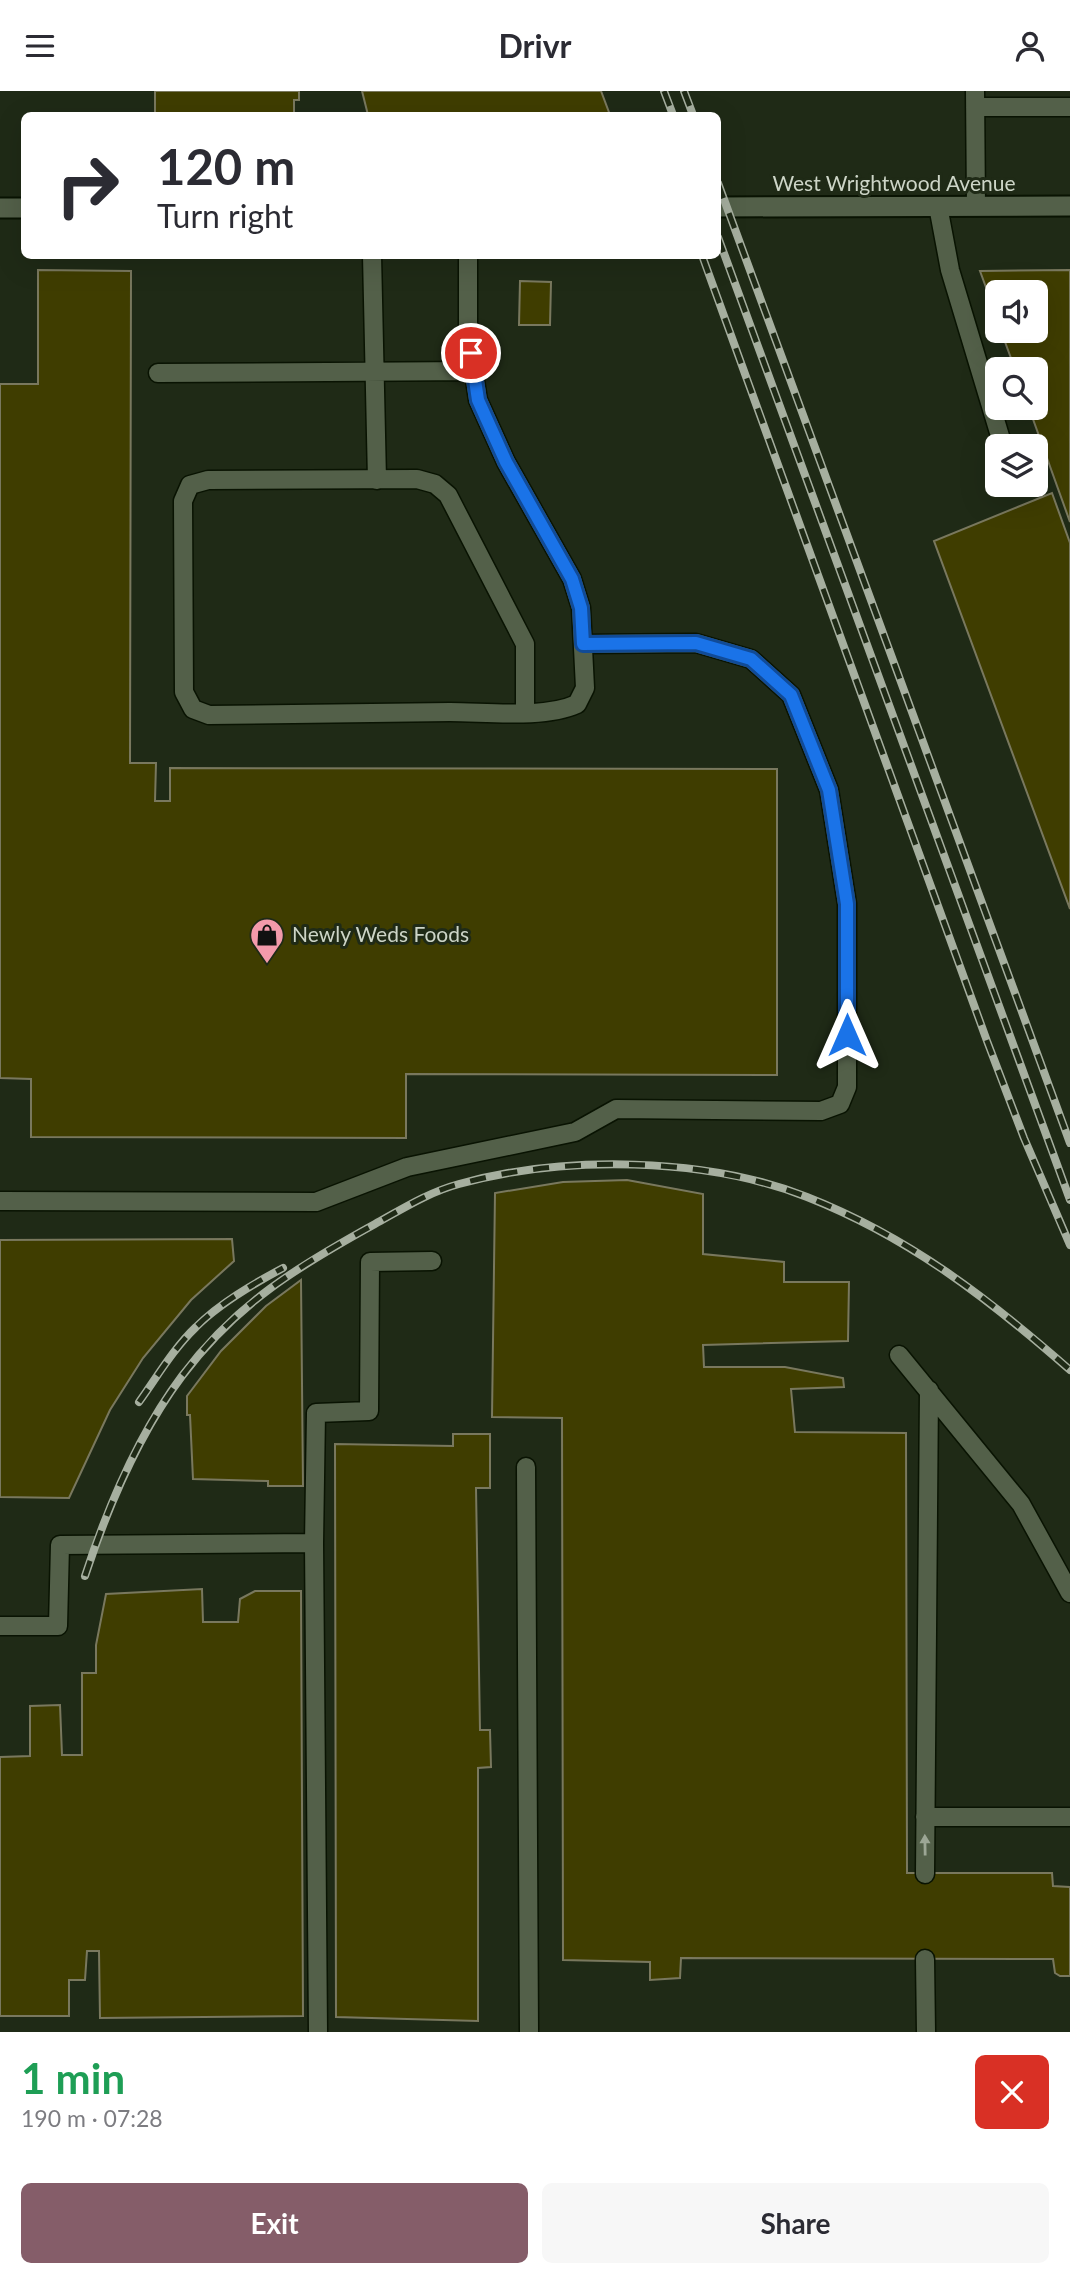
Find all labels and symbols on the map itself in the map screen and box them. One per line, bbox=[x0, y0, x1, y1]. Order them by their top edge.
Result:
street label: West Wrightwood Avenue bbox=[772, 170, 1016, 195]
pin bbox=[441, 323, 501, 383]
shop icon: Newly Weds Foods bbox=[248, 916, 286, 965]
place label: Newly Weds Foods bbox=[292, 921, 469, 946]
position arrow bbox=[810, 998, 884, 1072]
one-way arrow bbox=[919, 1834, 931, 1856]

